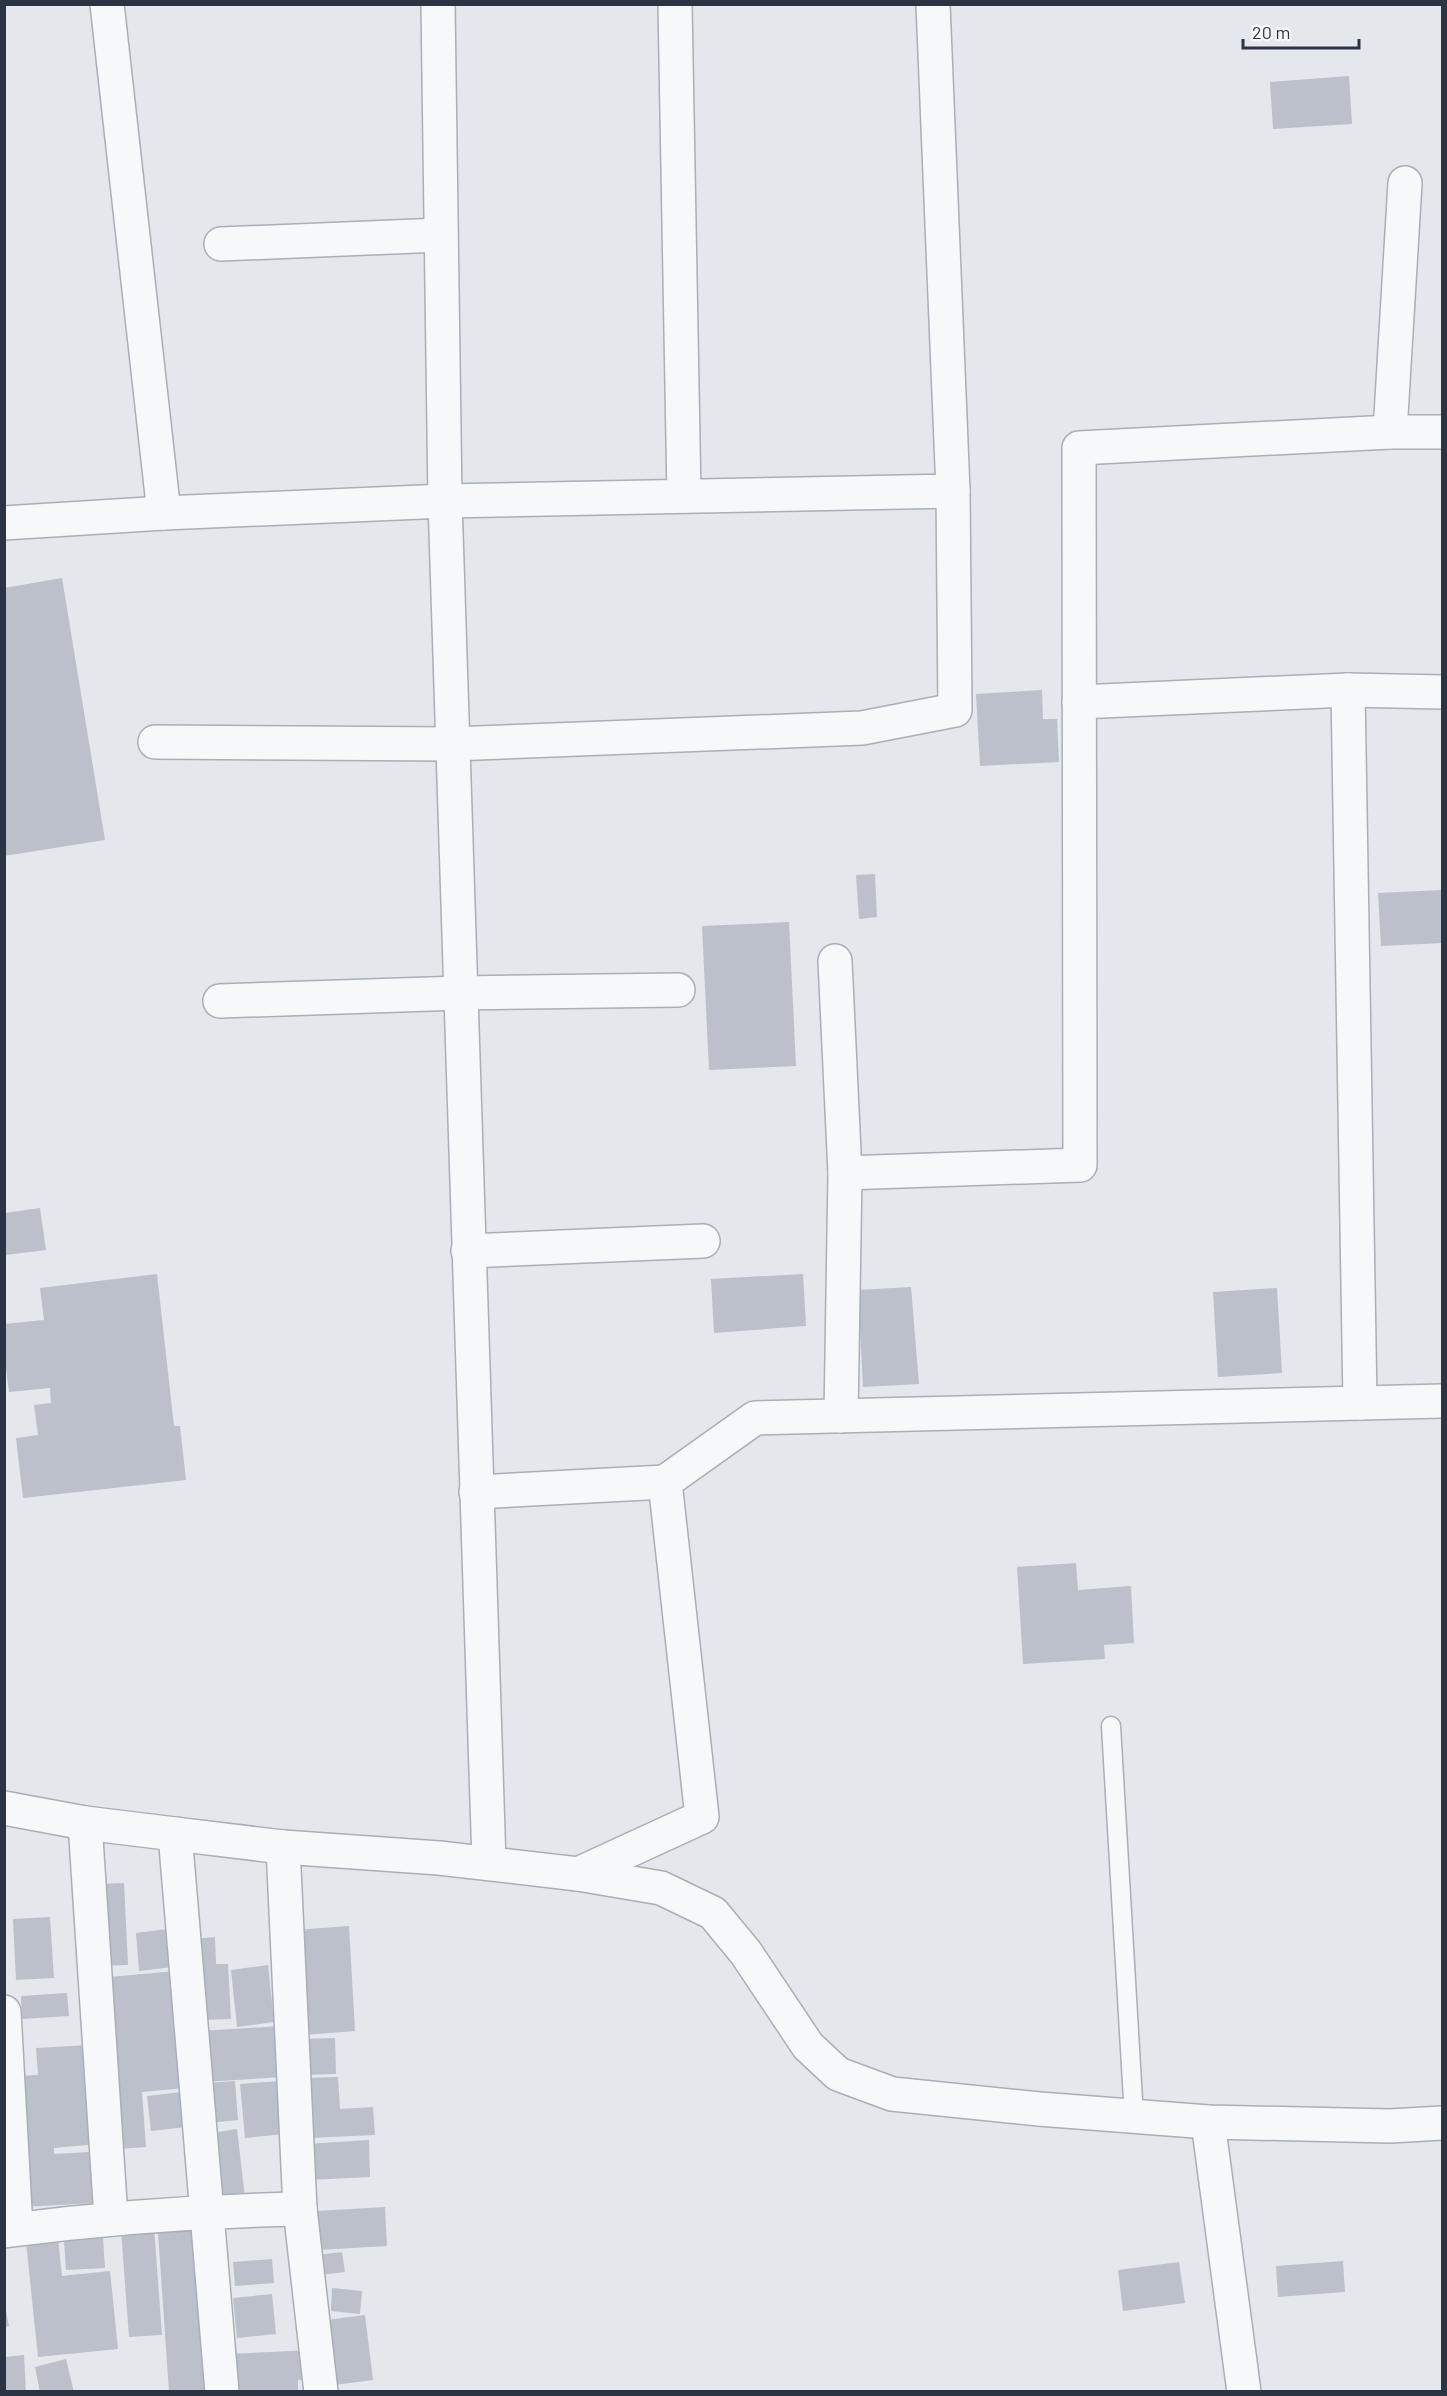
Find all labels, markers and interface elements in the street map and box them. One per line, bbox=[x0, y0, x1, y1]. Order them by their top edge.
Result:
scale bar bbox=[1243, 12, 1358, 50]
text: 20 m bbox=[1252, 21, 1290, 43]

